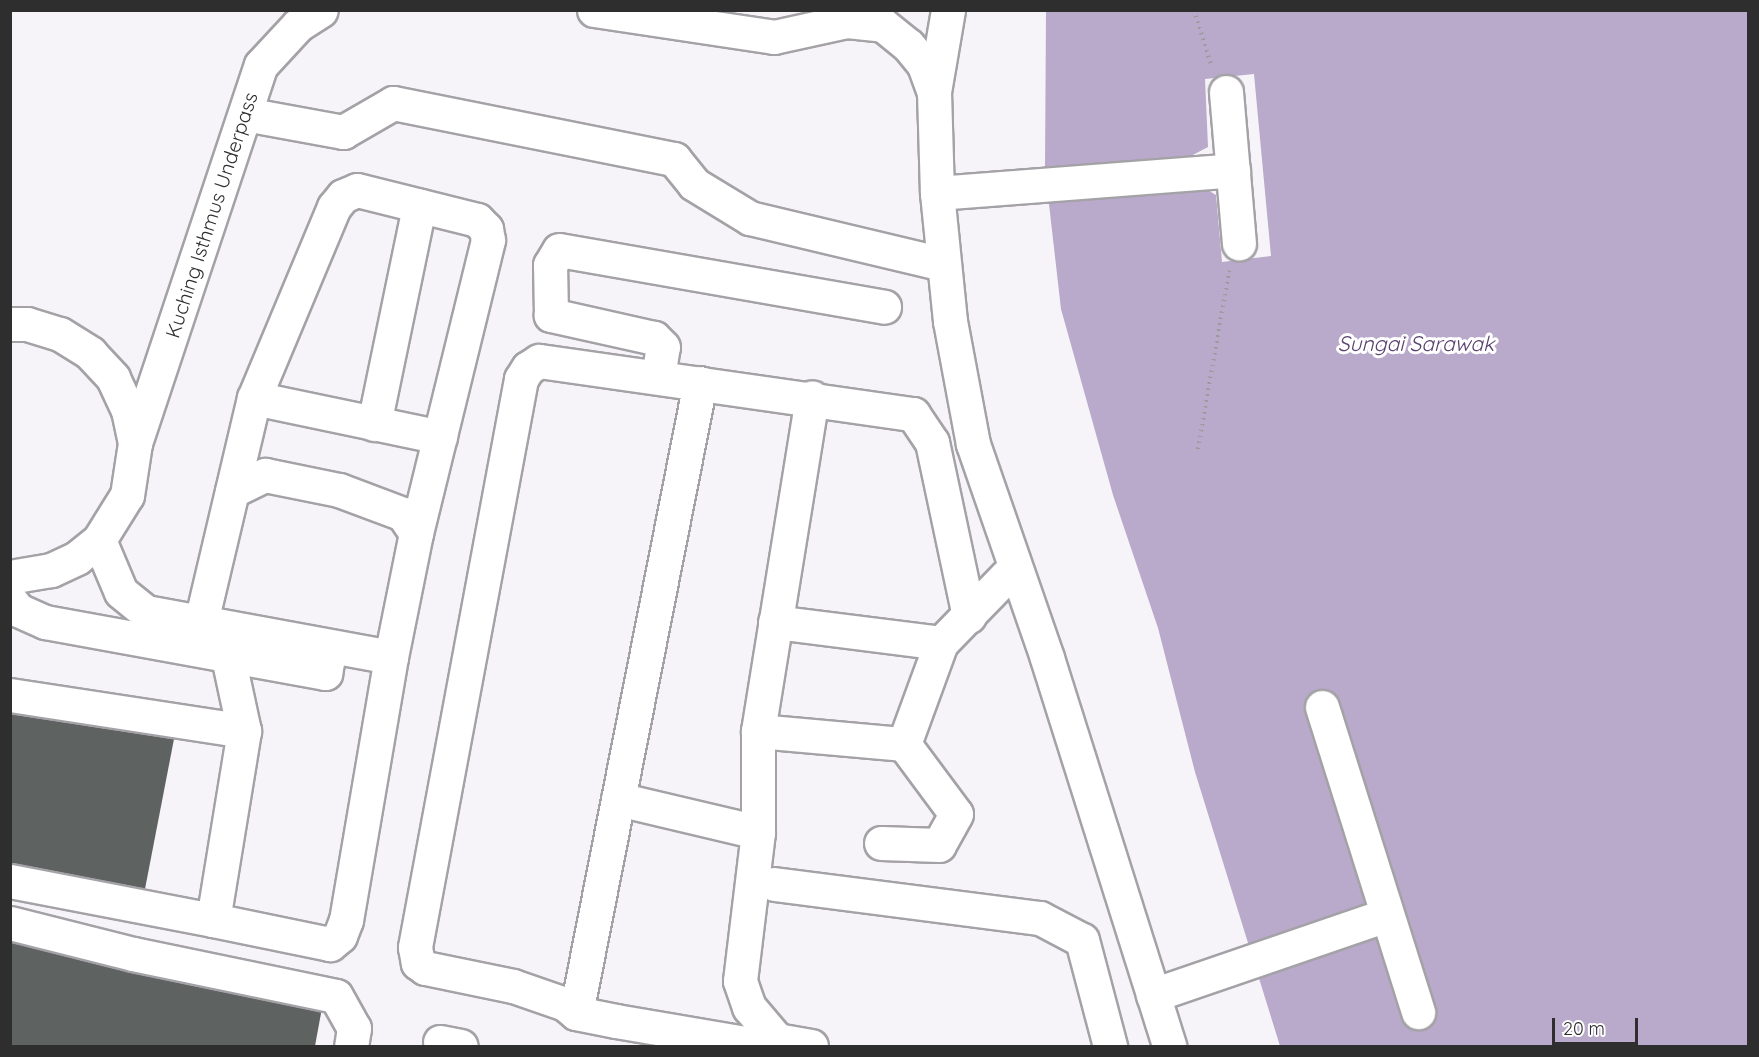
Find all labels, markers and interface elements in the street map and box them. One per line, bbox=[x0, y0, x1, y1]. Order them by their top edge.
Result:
street label: Kuching Isthmus Underpass bbox=[160, 89, 262, 341]
water label: Sungai Sarawak bbox=[1338, 330, 1494, 356]
scale bar bbox=[1555, 1006, 1640, 1044]
text: 20 m bbox=[1563, 1017, 1605, 1040]

